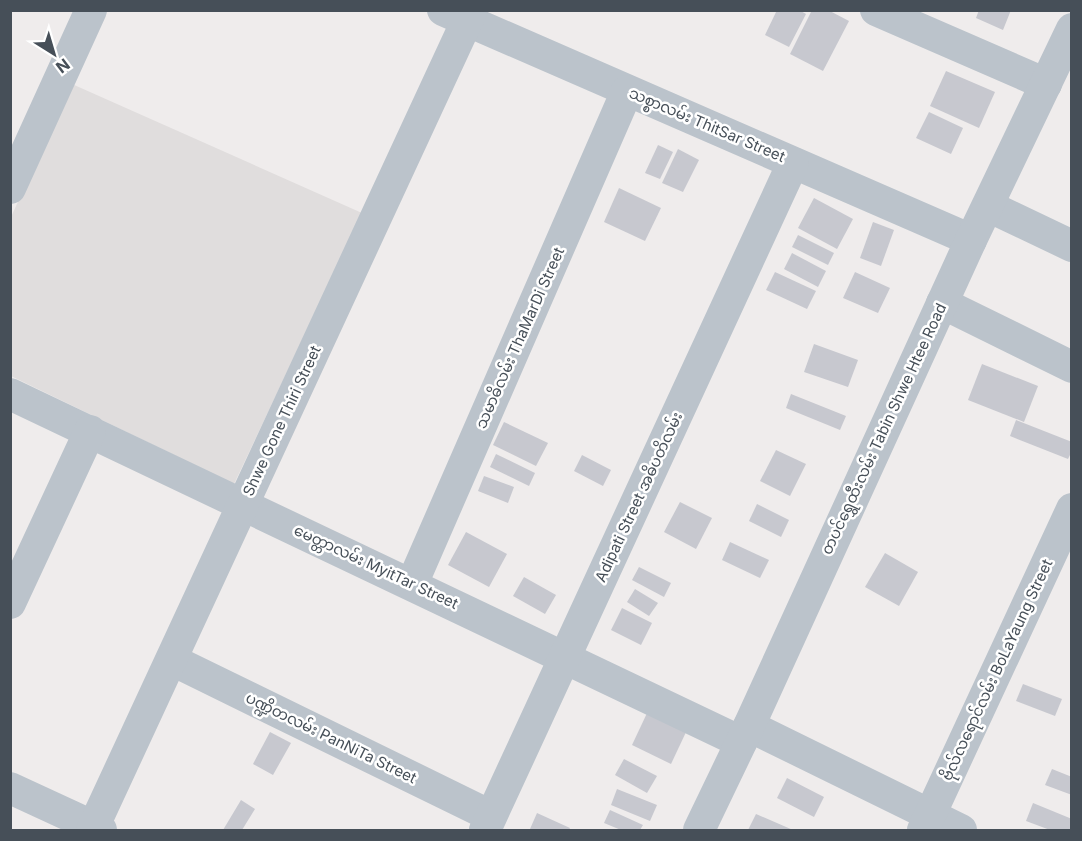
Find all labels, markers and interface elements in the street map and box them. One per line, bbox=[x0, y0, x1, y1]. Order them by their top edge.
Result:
north arrow bbox=[24, 24, 84, 84]
text: N bbox=[52, 54, 74, 78]
street label: သစ္စာလမ်း ThitSar Street bbox=[625, 83, 788, 169]
street label: သမာဓိလမ်း ThaMarDi Street bbox=[471, 244, 568, 431]
street label: တပင်ရွှေထီးလမ်း Tabin Shwe Htee Road bbox=[817, 300, 953, 559]
street label: Shwe Gone Thiri Street bbox=[238, 343, 325, 499]
street label: Adipati Street အဓိပတိလမ်း bbox=[591, 409, 686, 585]
street label: မေတ္တာလမ်း MyitTar Street bbox=[290, 520, 461, 616]
street label: ဗိုလ်လရောင်လမ်း BoLaYaung Street bbox=[937, 556, 1059, 785]
street label: ပဏ္ဍိတလမ်း PanNiTa Street bbox=[241, 688, 420, 791]

